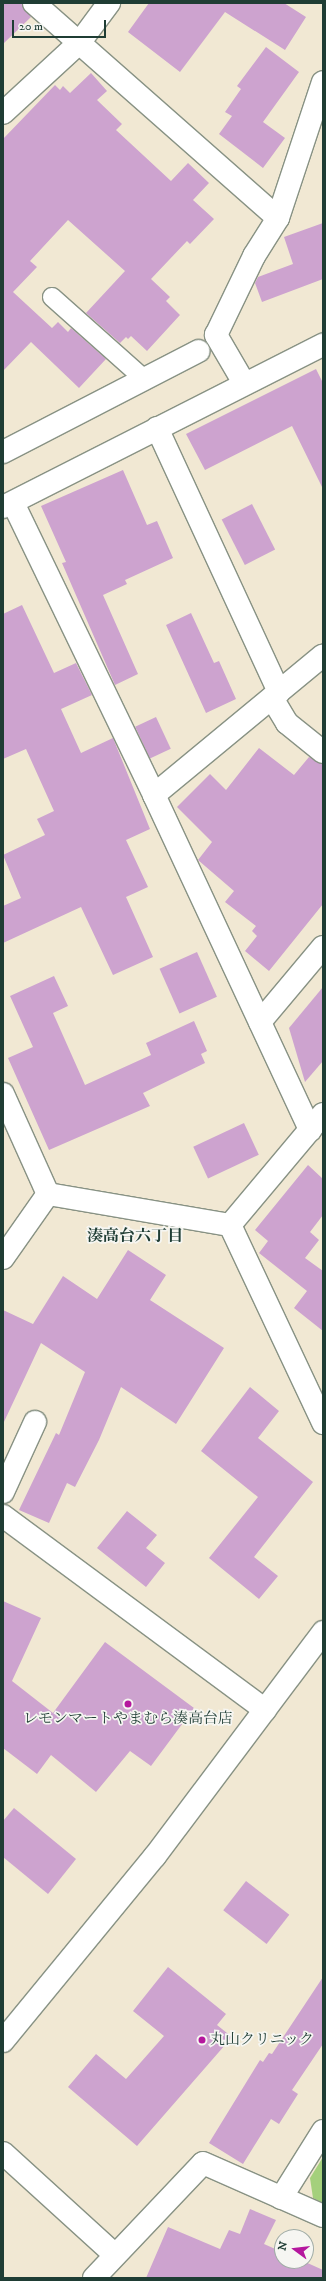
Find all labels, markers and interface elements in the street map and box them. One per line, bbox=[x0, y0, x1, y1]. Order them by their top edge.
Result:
scale bar bbox=[14, 12, 108, 38]
text: 20 m bbox=[19, 19, 43, 34]
district label: 湊高台六丁目 bbox=[87, 1226, 183, 1246]
marker: レモンマートやまむら湊高台店 bbox=[123, 1699, 133, 1709]
place label: レモンマートやまむら湊高台店 bbox=[23, 1710, 233, 1728]
place label: 丸山クリニック bbox=[210, 2031, 315, 2049]
marker: 丸山クリニック bbox=[197, 2035, 207, 2045]
north arrow bbox=[274, 2229, 314, 2269]
text: N bbox=[275, 2240, 291, 2252]

